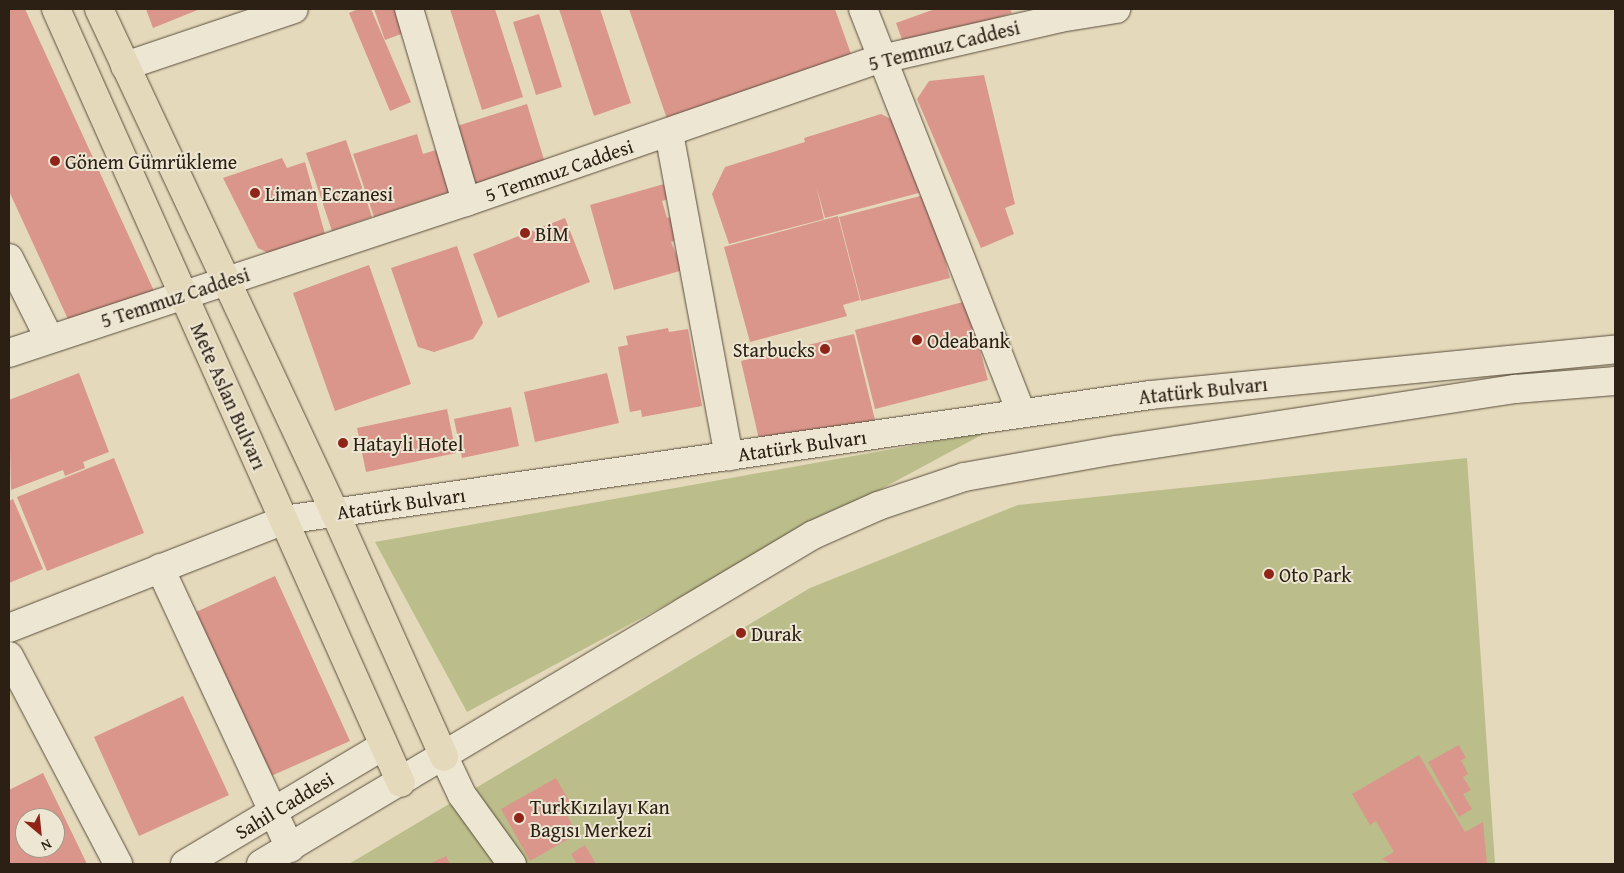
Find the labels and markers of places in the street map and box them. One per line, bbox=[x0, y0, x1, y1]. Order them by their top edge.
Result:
place label: Gönem Gümrükleme bbox=[65, 149, 237, 173]
marker: Gönem Gümrükleme bbox=[49, 155, 61, 167]
place label: Liman Eczanesi bbox=[265, 181, 393, 205]
marker: Liman Eczanesi bbox=[249, 187, 261, 199]
place label: BİM bbox=[535, 221, 569, 245]
marker: BİM bbox=[519, 227, 531, 239]
place label: Odeabank bbox=[927, 328, 1010, 352]
marker: Odeabank bbox=[911, 334, 923, 346]
place label: Starbucks bbox=[733, 337, 815, 361]
marker: Starbucks bbox=[819, 343, 831, 355]
place label: Hatayli Hotel bbox=[353, 431, 463, 455]
marker: Hatayli Hotel bbox=[337, 437, 349, 449]
place label: Oto Park bbox=[1279, 562, 1351, 586]
marker: Oto Park bbox=[1263, 568, 1275, 580]
place label: Durak bbox=[751, 621, 802, 645]
marker: Durak bbox=[735, 627, 747, 639]
place label: TurkKızılayı Kan Bagısı Merkezi bbox=[530, 794, 670, 841]
marker: TurkKızılayı Kan Bagısı Merkezi bbox=[512, 811, 526, 825]

